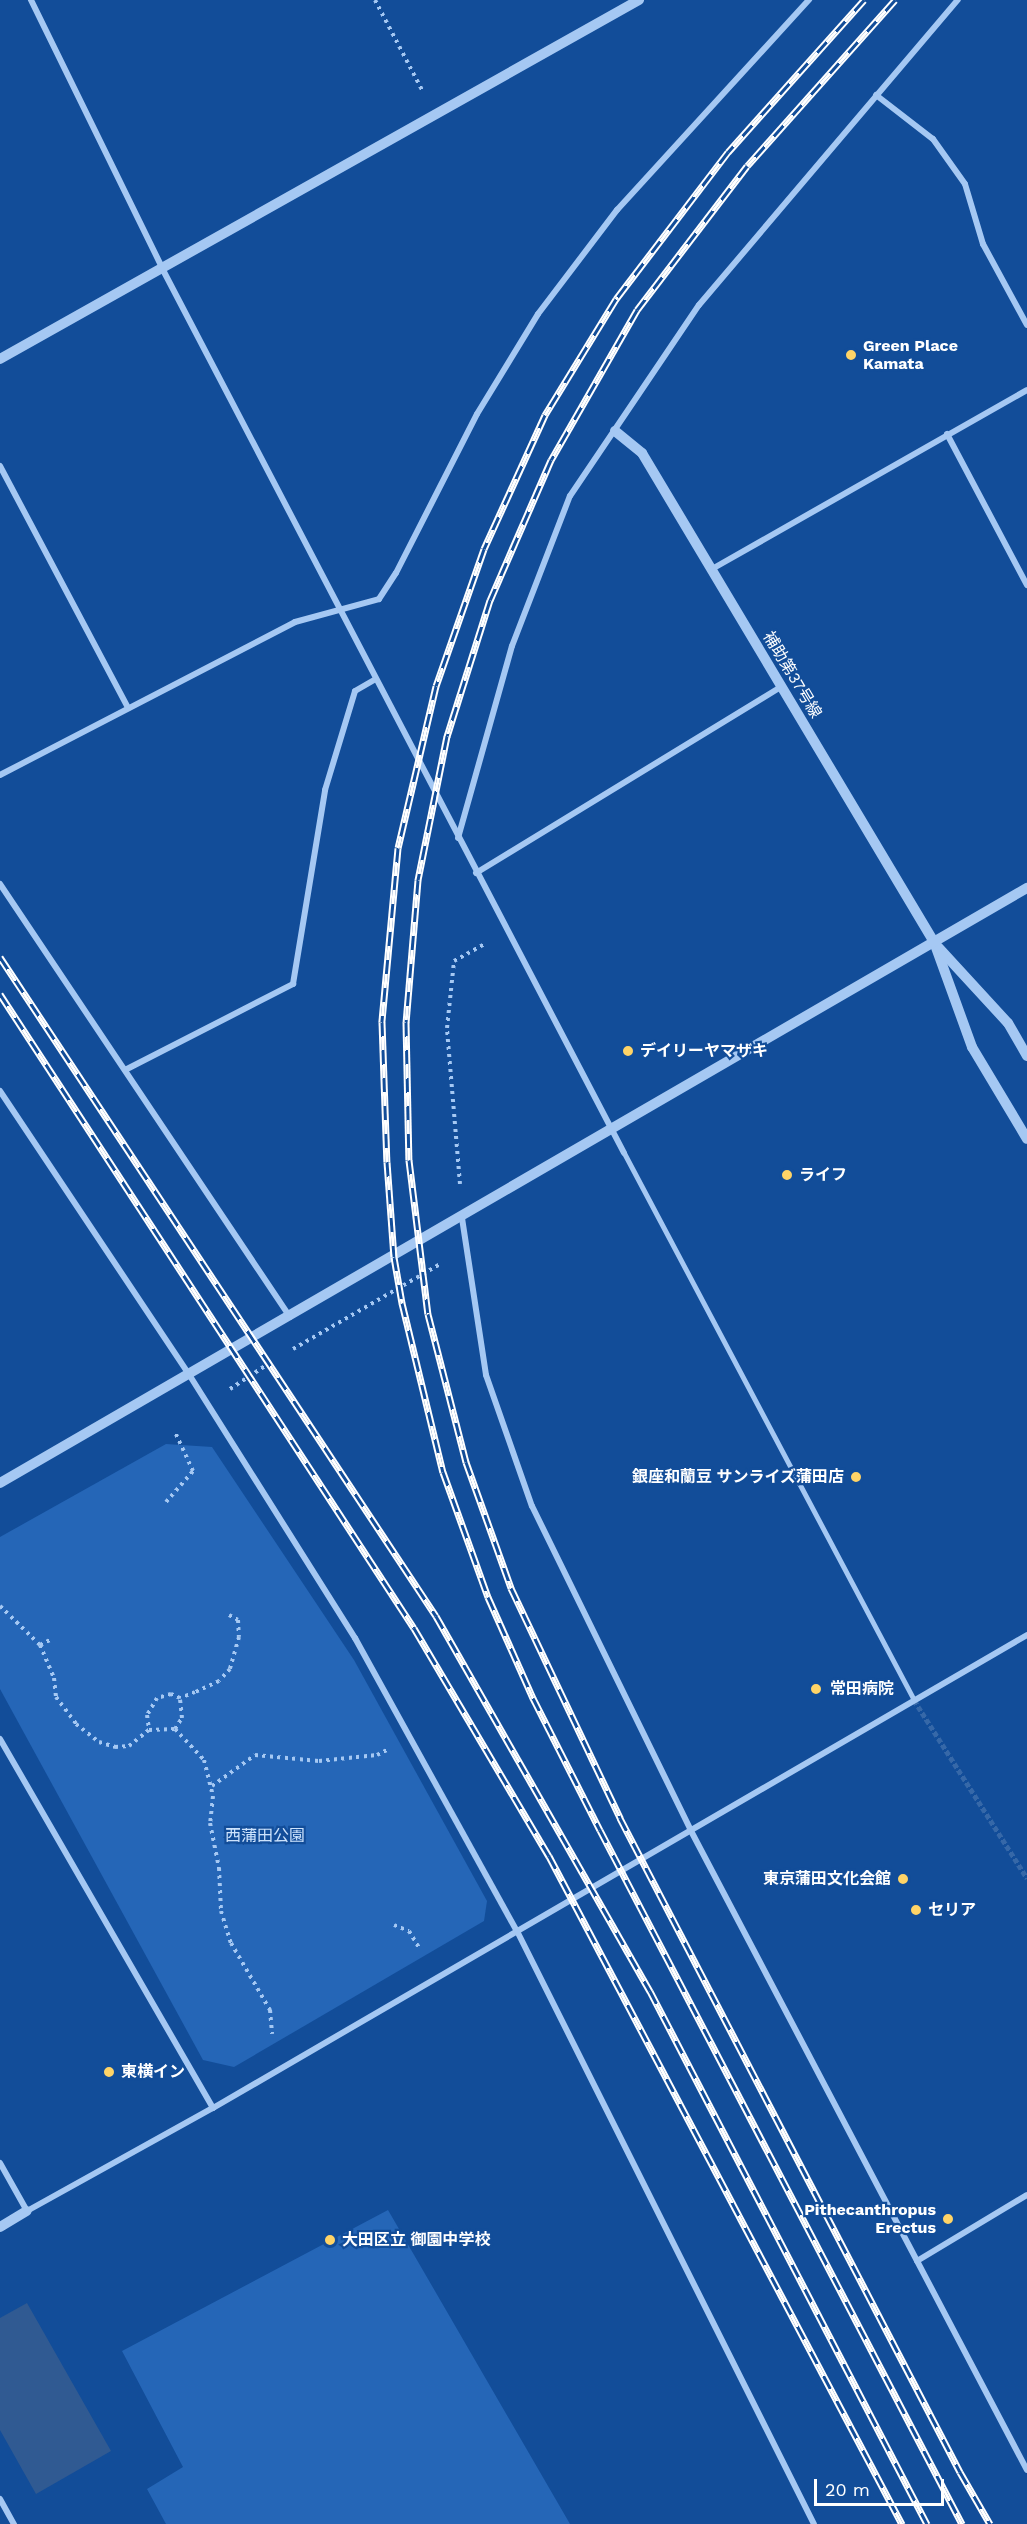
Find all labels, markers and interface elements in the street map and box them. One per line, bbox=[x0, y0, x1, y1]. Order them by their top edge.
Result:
place label: Green Place Kamata bbox=[863, 336, 958, 374]
marker: Green Place Kamata bbox=[844, 348, 858, 362]
street label: 補助第37号線 bbox=[759, 628, 825, 722]
place label: デイリーヤマザキ bbox=[640, 1041, 768, 1061]
marker: デイリーヤマザキ bbox=[621, 1044, 635, 1058]
place label: ライフ bbox=[799, 1165, 847, 1185]
marker: ライフ bbox=[780, 1168, 794, 1182]
place label: 銀座和蘭豆 サンライズ蒲田店 bbox=[631, 1467, 844, 1487]
marker: 銀座和蘭豆 サンライズ蒲田店 bbox=[849, 1470, 863, 1484]
place label: 常田病院 bbox=[830, 1679, 894, 1699]
marker: 常田病院 bbox=[807, 1680, 825, 1698]
park label: 西蒲田公園 bbox=[225, 1826, 305, 1846]
place label: 東京蒲田文化会館 bbox=[763, 1869, 891, 1889]
marker: 東京蒲田文化会館 bbox=[896, 1872, 910, 1886]
place label: セリア bbox=[928, 1900, 976, 1920]
marker: セリア bbox=[909, 1903, 923, 1917]
place label: 東横イン bbox=[121, 2062, 185, 2082]
marker: 東横イン bbox=[102, 2065, 116, 2079]
place label: Pithecanthropus Erectus bbox=[804, 2200, 936, 2238]
marker: Pithecanthropus Erectus bbox=[941, 2212, 955, 2226]
place label: 大田区立 御園中学校 bbox=[342, 2230, 491, 2250]
marker: 大田区立 御園中学校 bbox=[323, 2233, 337, 2247]
scale bar bbox=[817, 2467, 948, 2505]
text: 20 m bbox=[825, 2479, 870, 2500]

